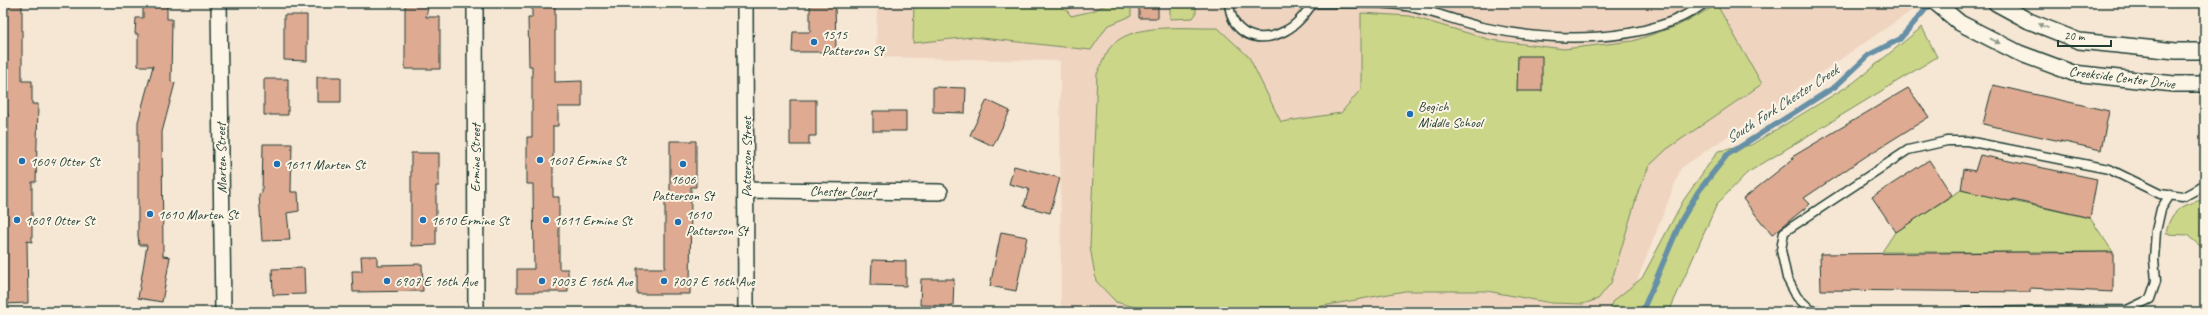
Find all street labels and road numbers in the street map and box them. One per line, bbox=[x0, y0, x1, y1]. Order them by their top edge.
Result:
street label: Creekside Center Drive bbox=[2068, 63, 2177, 93]
street label: Patterson Street bbox=[738, 115, 755, 197]
street label: Marten Street bbox=[212, 120, 231, 193]
street label: Ermine Street bbox=[467, 121, 484, 192]
street label: Chester Court bbox=[810, 182, 879, 201]

